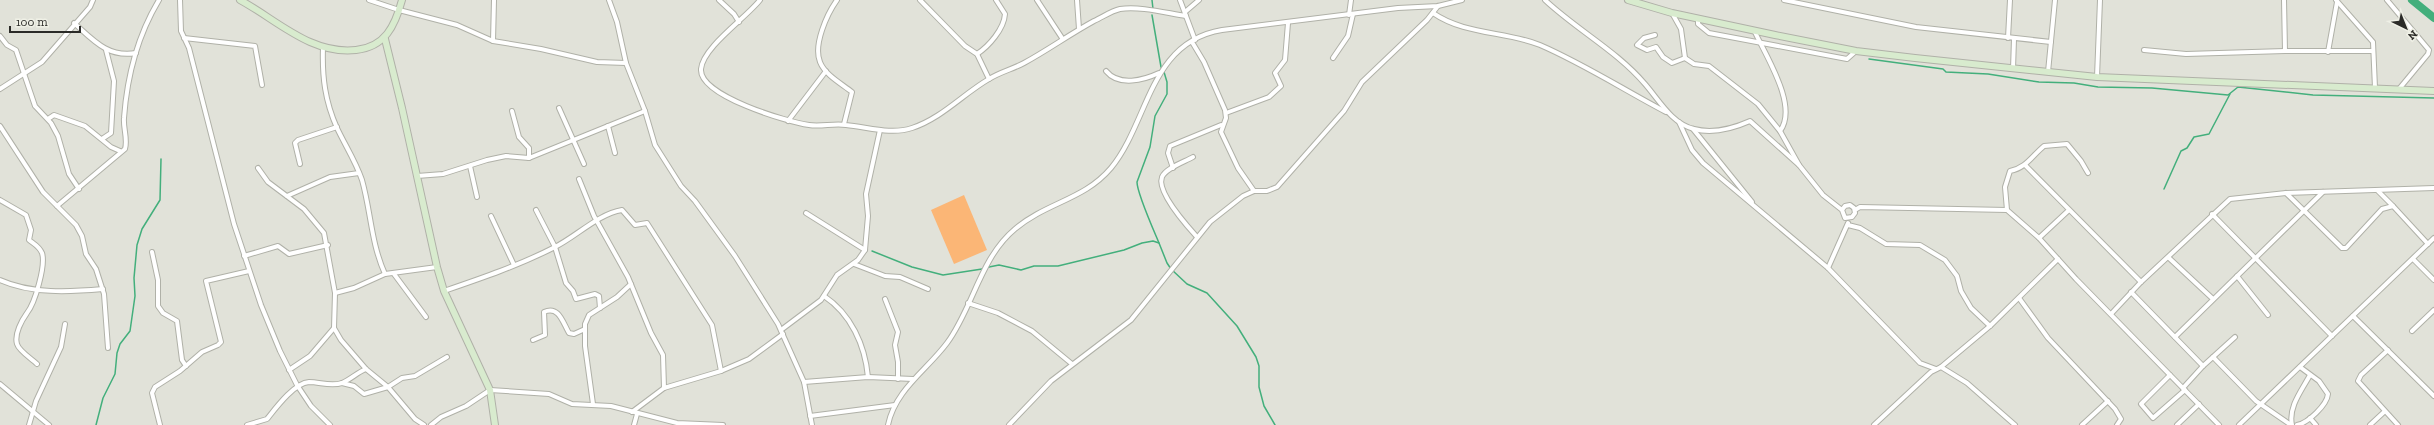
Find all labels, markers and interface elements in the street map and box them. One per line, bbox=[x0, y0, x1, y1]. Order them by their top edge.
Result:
scale bar bbox=[10, 8, 80, 34]
north arrow bbox=[2386, 8, 2426, 48]
text: 100 m bbox=[16, 15, 48, 29]
text: N bbox=[2405, 27, 2420, 43]

